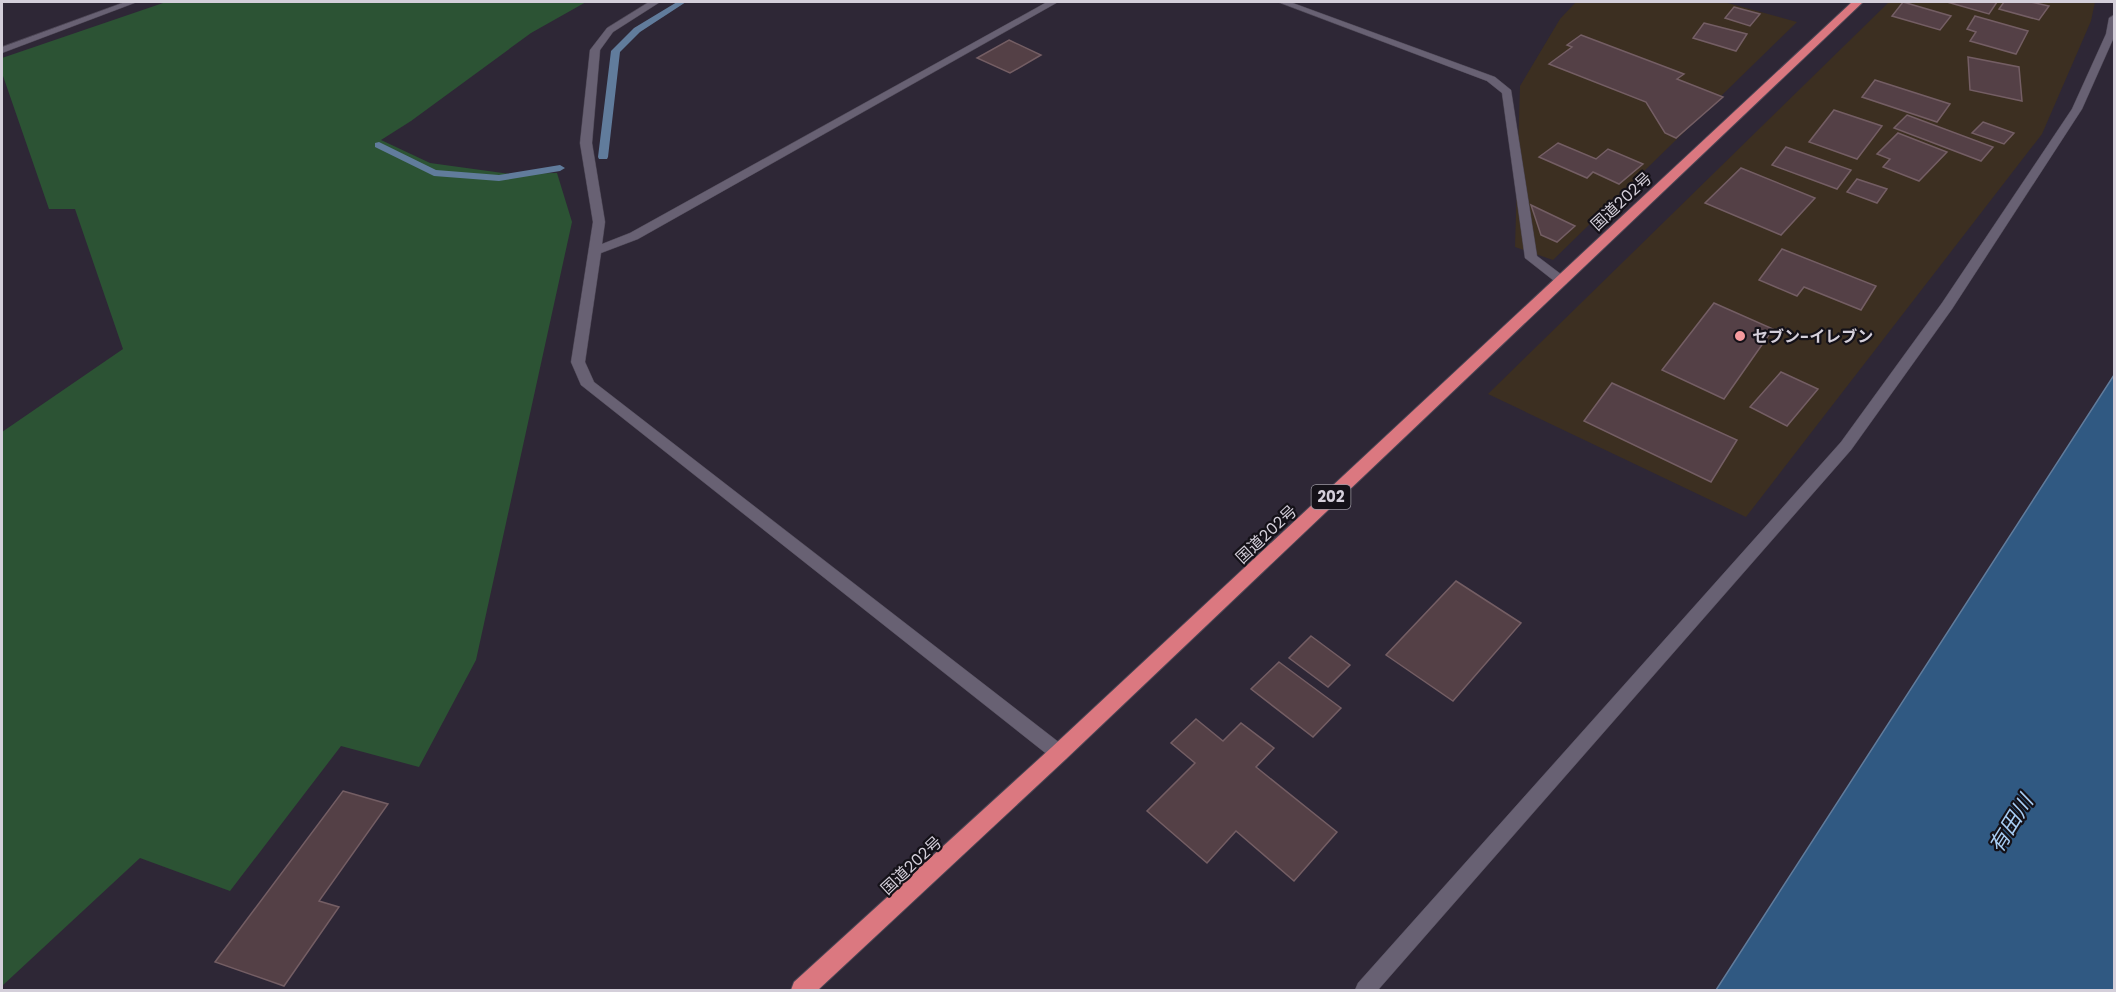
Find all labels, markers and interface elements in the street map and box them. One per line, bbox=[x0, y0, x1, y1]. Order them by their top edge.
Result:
street label: 国道202号 bbox=[1586, 167, 1657, 236]
place label: セブン-イレブン bbox=[1752, 325, 1873, 348]
marker: セブン-イレブン bbox=[1733, 329, 1747, 343]
road number: 202 bbox=[1312, 485, 1350, 509]
street label: 国道202号 bbox=[1231, 500, 1302, 569]
water label: 有田川 bbox=[1982, 788, 2041, 858]
street label: 国道202号 bbox=[876, 831, 947, 900]

